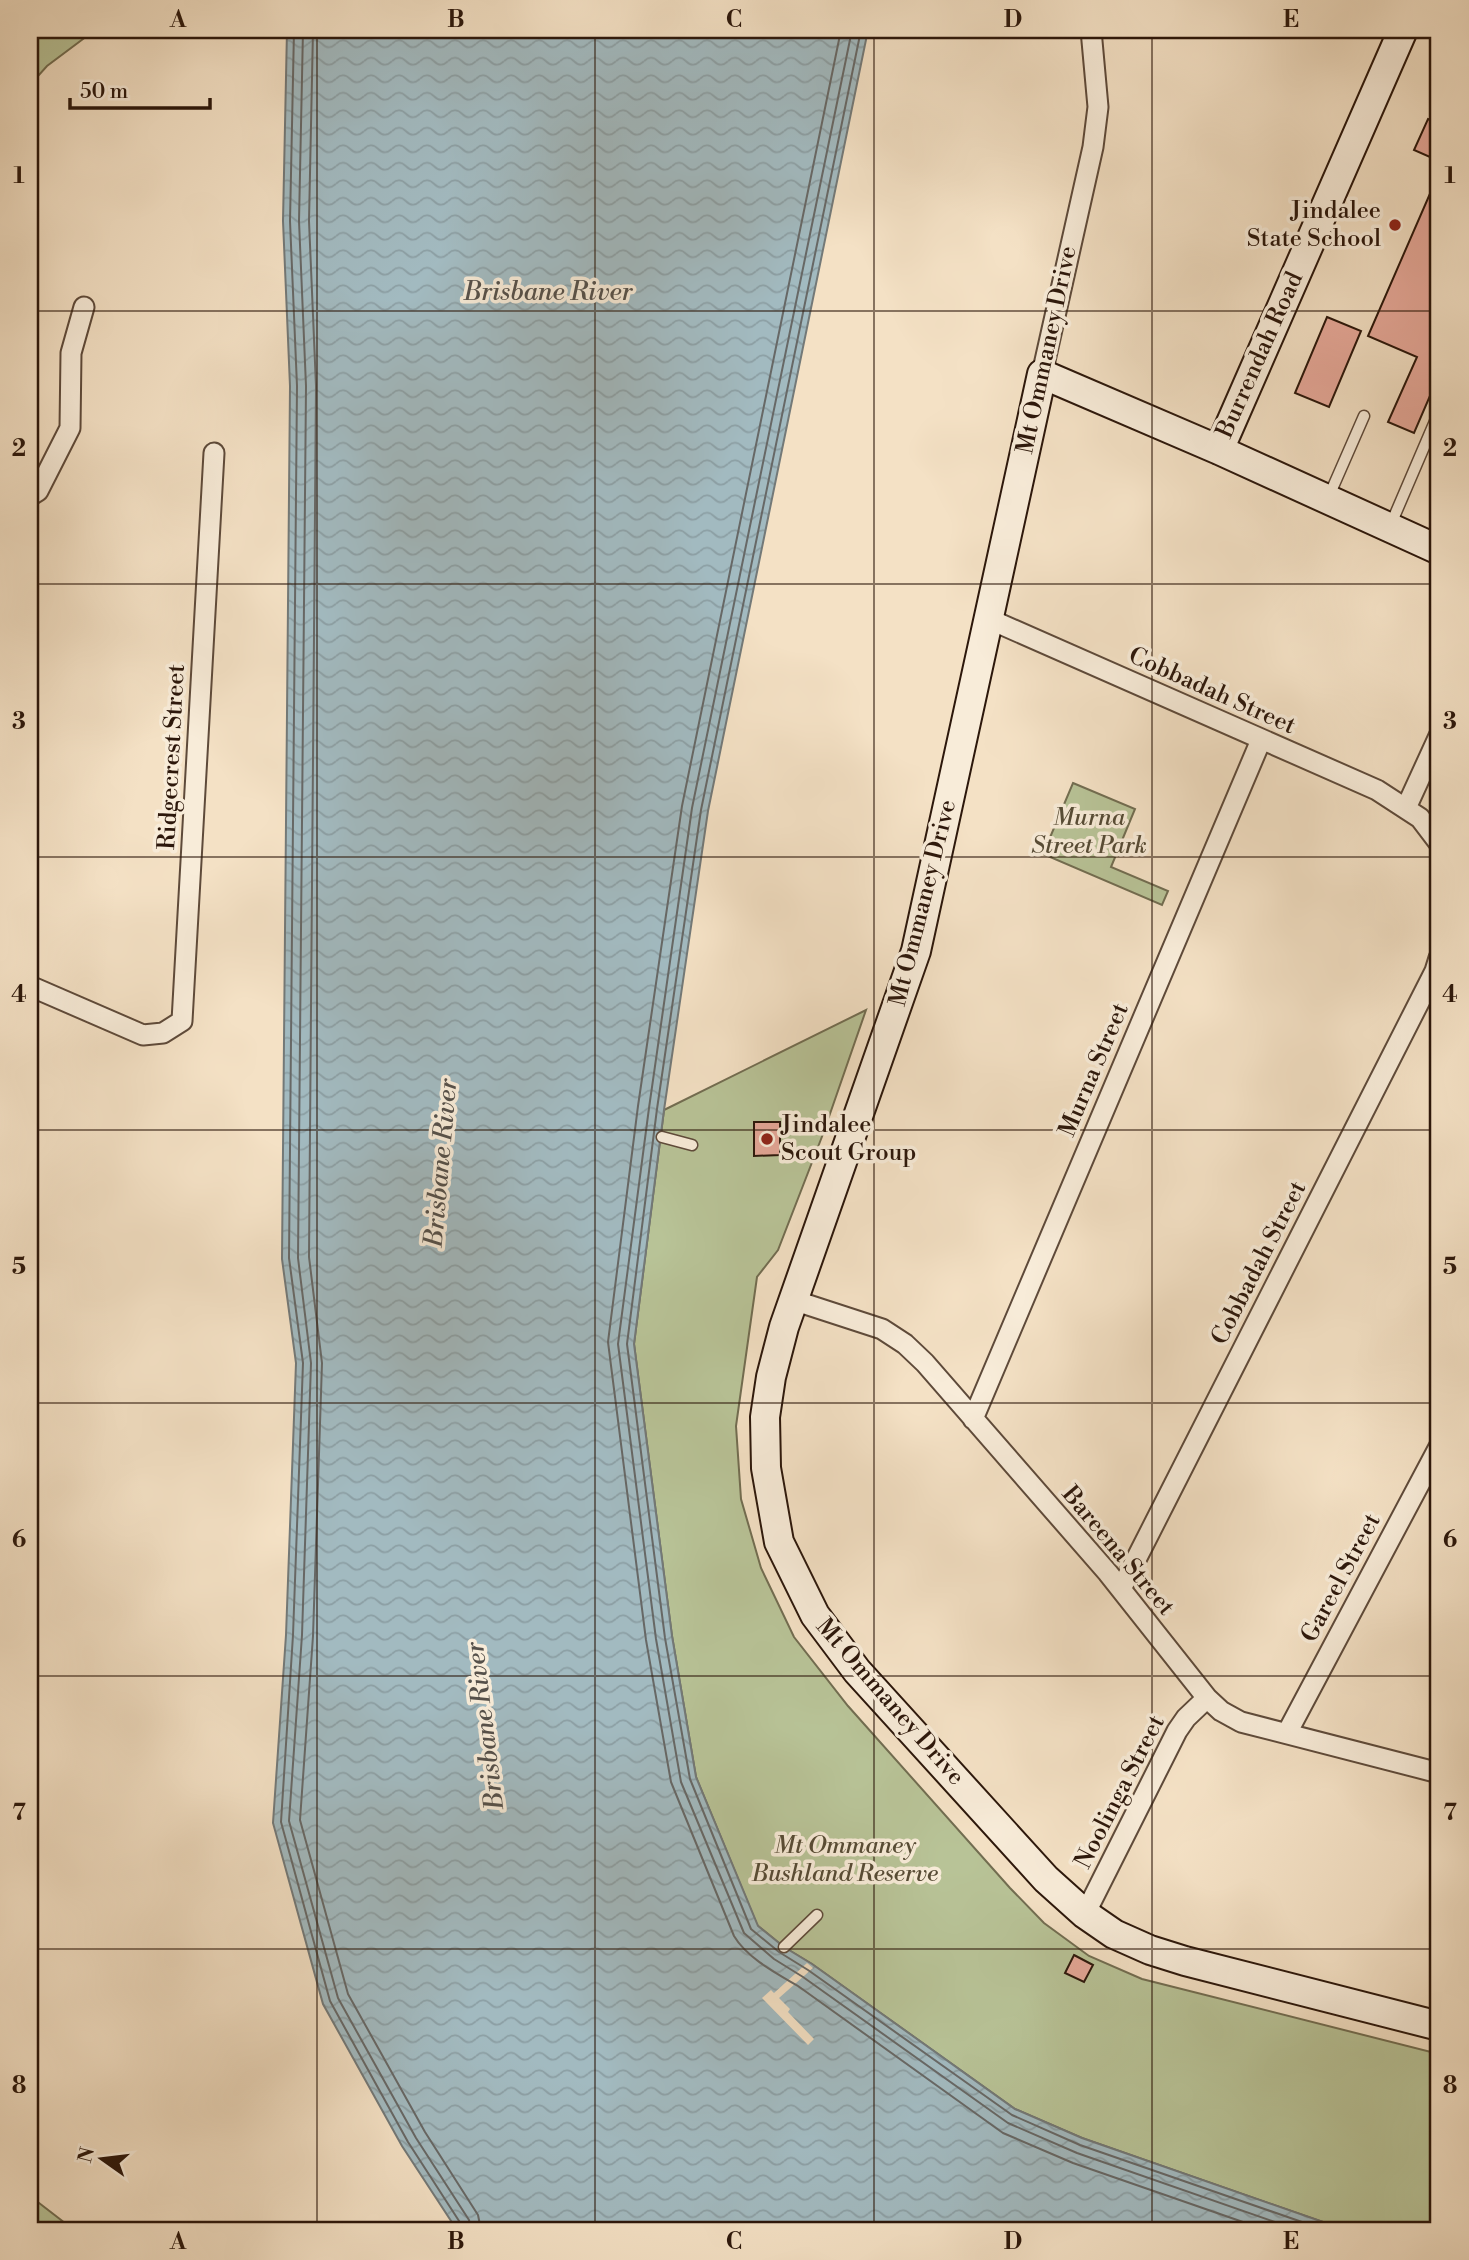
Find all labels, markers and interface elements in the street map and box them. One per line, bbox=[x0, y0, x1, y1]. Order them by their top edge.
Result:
text: A bbox=[169, 6, 187, 34]
text: B bbox=[447, 6, 465, 34]
text: C bbox=[726, 6, 742, 34]
text: D bbox=[1004, 6, 1022, 34]
text: E bbox=[1283, 6, 1299, 34]
scale bar bbox=[70, 66, 210, 110]
text: 50 m bbox=[80, 79, 128, 105]
text: 1 bbox=[13, 162, 25, 190]
text: 1 bbox=[1444, 162, 1456, 190]
place label: Jindalee State School bbox=[1247, 196, 1381, 254]
marker: Jindalee State School bbox=[1387, 217, 1403, 233]
street label: Mt Ommaney Drive bbox=[1010, 243, 1084, 457]
street label: Burrendah Road bbox=[1210, 267, 1310, 444]
water label: Brisbane River bbox=[462, 276, 634, 308]
text: 2 bbox=[12, 435, 26, 463]
text: 2 bbox=[1443, 435, 1457, 463]
street label: Cobbadah Street bbox=[1124, 641, 1301, 741]
street label: Ridgecrest Street bbox=[152, 663, 192, 851]
text: 3 bbox=[12, 708, 26, 736]
text: 3 bbox=[1443, 708, 1457, 736]
street label: Mt Ommaney Drive bbox=[883, 797, 963, 1009]
park label: Murna Street Park bbox=[1031, 803, 1147, 861]
text: 4 bbox=[11, 981, 27, 1009]
text: 4 bbox=[1442, 981, 1458, 1009]
street label: Murna Street bbox=[1052, 998, 1136, 1141]
water label: Brisbane River bbox=[418, 1076, 464, 1250]
place label: Jindalee Scout Group bbox=[780, 1110, 916, 1168]
marker: Jindalee Scout Group bbox=[759, 1131, 775, 1147]
street label: Cobbadah Street bbox=[1205, 1176, 1313, 1350]
text: 5 bbox=[12, 1253, 26, 1281]
text: 5 bbox=[1443, 1253, 1457, 1281]
street label: Bareena Street bbox=[1054, 1479, 1181, 1622]
street label: Gareel Street bbox=[1295, 1508, 1388, 1648]
text: 6 bbox=[12, 1526, 26, 1554]
text: 6 bbox=[1443, 1526, 1457, 1554]
street label: Mt Ommaney Drive bbox=[809, 1612, 971, 1792]
water label: Brisbane River bbox=[459, 1639, 511, 1813]
street label: Noolinga Street bbox=[1068, 1710, 1172, 1874]
text: 7 bbox=[12, 1799, 26, 1827]
text: 7 bbox=[1443, 1799, 1457, 1827]
park label: Mt Ommaney Bushland Reserve bbox=[751, 1831, 938, 1889]
text: 8 bbox=[12, 2072, 26, 2100]
text: 8 bbox=[1443, 2072, 1457, 2100]
north arrow bbox=[66, 2124, 136, 2194]
text: N bbox=[73, 2145, 100, 2165]
text: A bbox=[169, 2228, 187, 2256]
text: B bbox=[447, 2228, 465, 2256]
text: C bbox=[726, 2228, 742, 2256]
text: D bbox=[1004, 2228, 1022, 2256]
text: E bbox=[1283, 2228, 1299, 2256]

